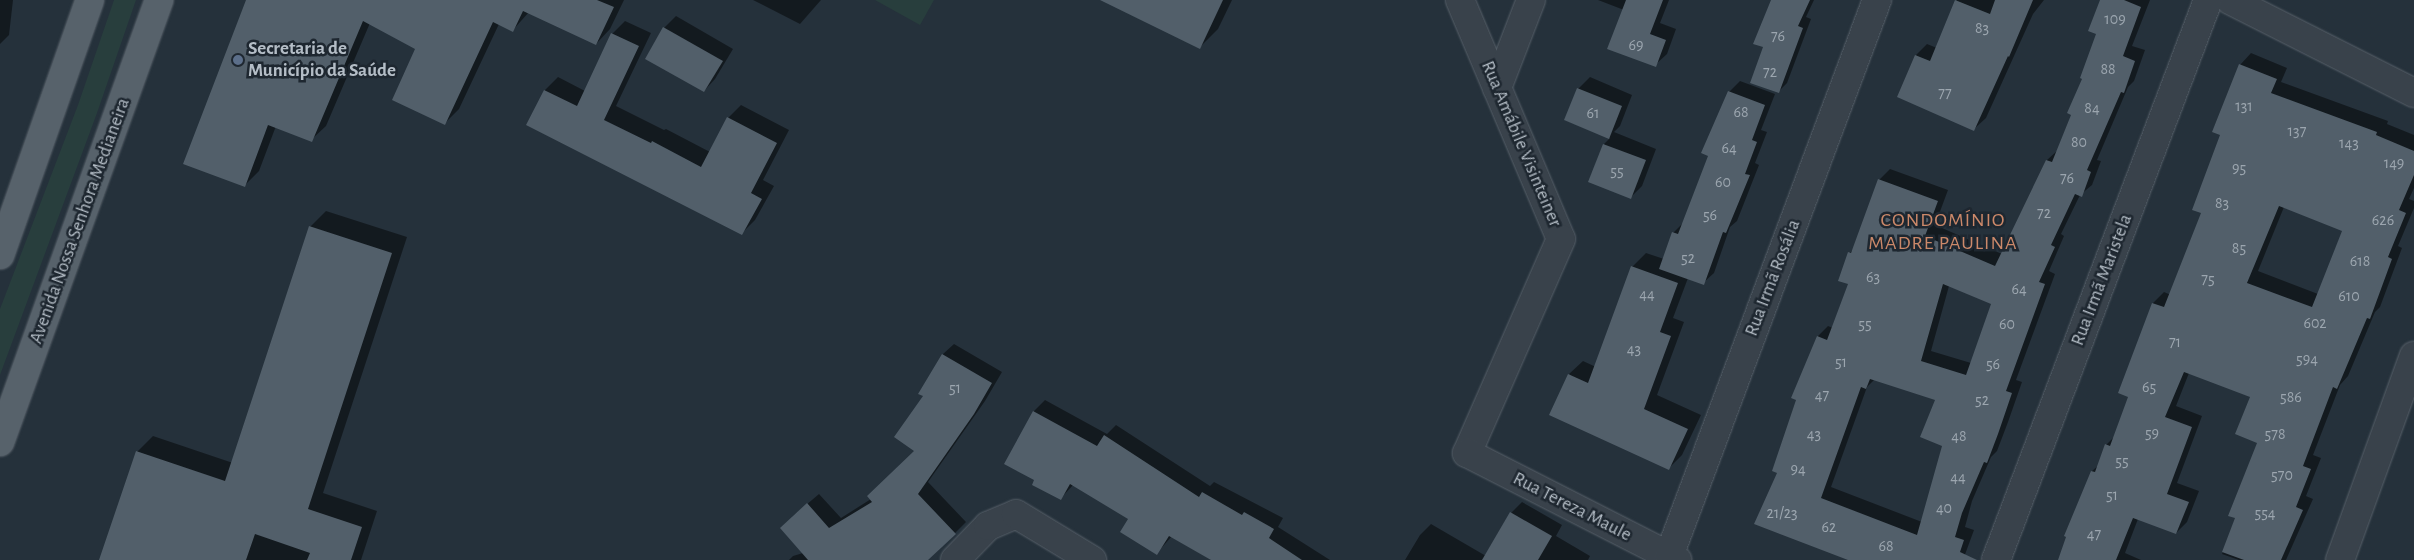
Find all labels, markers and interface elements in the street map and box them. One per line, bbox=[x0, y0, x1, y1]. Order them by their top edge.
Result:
house number: 109 bbox=[2104, 9, 2126, 29]
house number: 83 bbox=[1975, 18, 1989, 38]
house number: 76 bbox=[1771, 26, 1785, 46]
house number: 69 bbox=[1628, 35, 1644, 55]
place label: Secretaria de Município da Saúde bbox=[248, 38, 396, 82]
marker: Secretaria de Município da Saúde bbox=[232, 54, 244, 66]
street label: Rua Amábile Visinteiner bbox=[1476, 58, 1566, 230]
house number: 88 bbox=[2100, 59, 2116, 79]
house number: 72 bbox=[1763, 62, 1777, 82]
house number: 77 bbox=[1938, 83, 1952, 103]
street label: Avenida Nossa Senhora Medianeira bbox=[25, 95, 135, 347]
house number: 131 bbox=[2235, 96, 2253, 116]
house number: 84 bbox=[2084, 98, 2100, 118]
house number: 68 bbox=[1733, 102, 1749, 122]
house number: 61 bbox=[1586, 103, 1600, 123]
house number: 137 bbox=[2288, 121, 2306, 141]
house number: 80 bbox=[2071, 132, 2087, 152]
house number: 143 bbox=[2339, 133, 2359, 153]
house number: 64 bbox=[1721, 138, 1737, 158]
house number: 149 bbox=[2384, 153, 2404, 173]
house number: 95 bbox=[2232, 158, 2246, 178]
house number: 55 bbox=[1610, 161, 1624, 181]
house number: 76 bbox=[2060, 168, 2074, 188]
house number: 60 bbox=[1715, 172, 1731, 192]
house number: 83 bbox=[2215, 193, 2229, 213]
house number: 72 bbox=[2037, 203, 2051, 223]
house number: 56 bbox=[1703, 205, 1717, 225]
district label: CONDOMÍNIO MADRE PAULINA bbox=[1867, 209, 2019, 256]
house number: 626 bbox=[2372, 210, 2394, 230]
street label: Rua Irmã Maristela bbox=[2066, 211, 2138, 349]
street label: Rua Irmã Rosália bbox=[1740, 217, 1806, 339]
house number: 85 bbox=[2232, 238, 2246, 258]
house number: 52 bbox=[1681, 248, 1695, 268]
house number: 618 bbox=[2350, 251, 2370, 271]
house number: 63 bbox=[1866, 267, 1880, 287]
house number: 75 bbox=[2201, 269, 2215, 289]
house number: 64 bbox=[2011, 279, 2027, 299]
house number: 44 bbox=[1639, 284, 1655, 304]
house number: 610 bbox=[2338, 286, 2360, 306]
house number: 602 bbox=[2303, 313, 2327, 333]
house number: 55 bbox=[1858, 314, 1872, 334]
house number: 60 bbox=[1999, 314, 2015, 334]
house number: 71 bbox=[2169, 332, 2181, 352]
house number: 43 bbox=[1627, 339, 1641, 359]
house number: 594 bbox=[2296, 349, 2318, 369]
house number: 51 bbox=[1835, 352, 1847, 372]
house number: 56 bbox=[1986, 354, 2000, 374]
house number: 65 bbox=[2142, 377, 2156, 397]
house number: 51 bbox=[949, 378, 961, 398]
house number: 47 bbox=[1815, 385, 1829, 405]
house number: 586 bbox=[2280, 387, 2302, 407]
house number: 52 bbox=[1975, 390, 1989, 410]
house number: 59 bbox=[2145, 423, 2159, 443]
house number: 43 bbox=[1807, 424, 1821, 444]
house number: 578 bbox=[2265, 424, 2285, 444]
house number: 48 bbox=[1951, 426, 1967, 446]
house number: 55 bbox=[2115, 451, 2129, 471]
house number: 94 bbox=[1790, 459, 1806, 479]
house number: 570 bbox=[2271, 465, 2293, 485]
street label: Rua Tereza Maule bbox=[1509, 467, 1635, 547]
house number: 44 bbox=[1950, 467, 1966, 487]
house number: 51 bbox=[2106, 485, 2118, 505]
house number: 40 bbox=[1936, 498, 1952, 518]
house number: 21/23 bbox=[1766, 503, 1798, 523]
house number: 554 bbox=[2254, 503, 2276, 523]
house number: 62 bbox=[1822, 517, 1836, 537]
house number: 47 bbox=[2087, 524, 2101, 544]
house number: 68 bbox=[1878, 536, 1894, 556]

